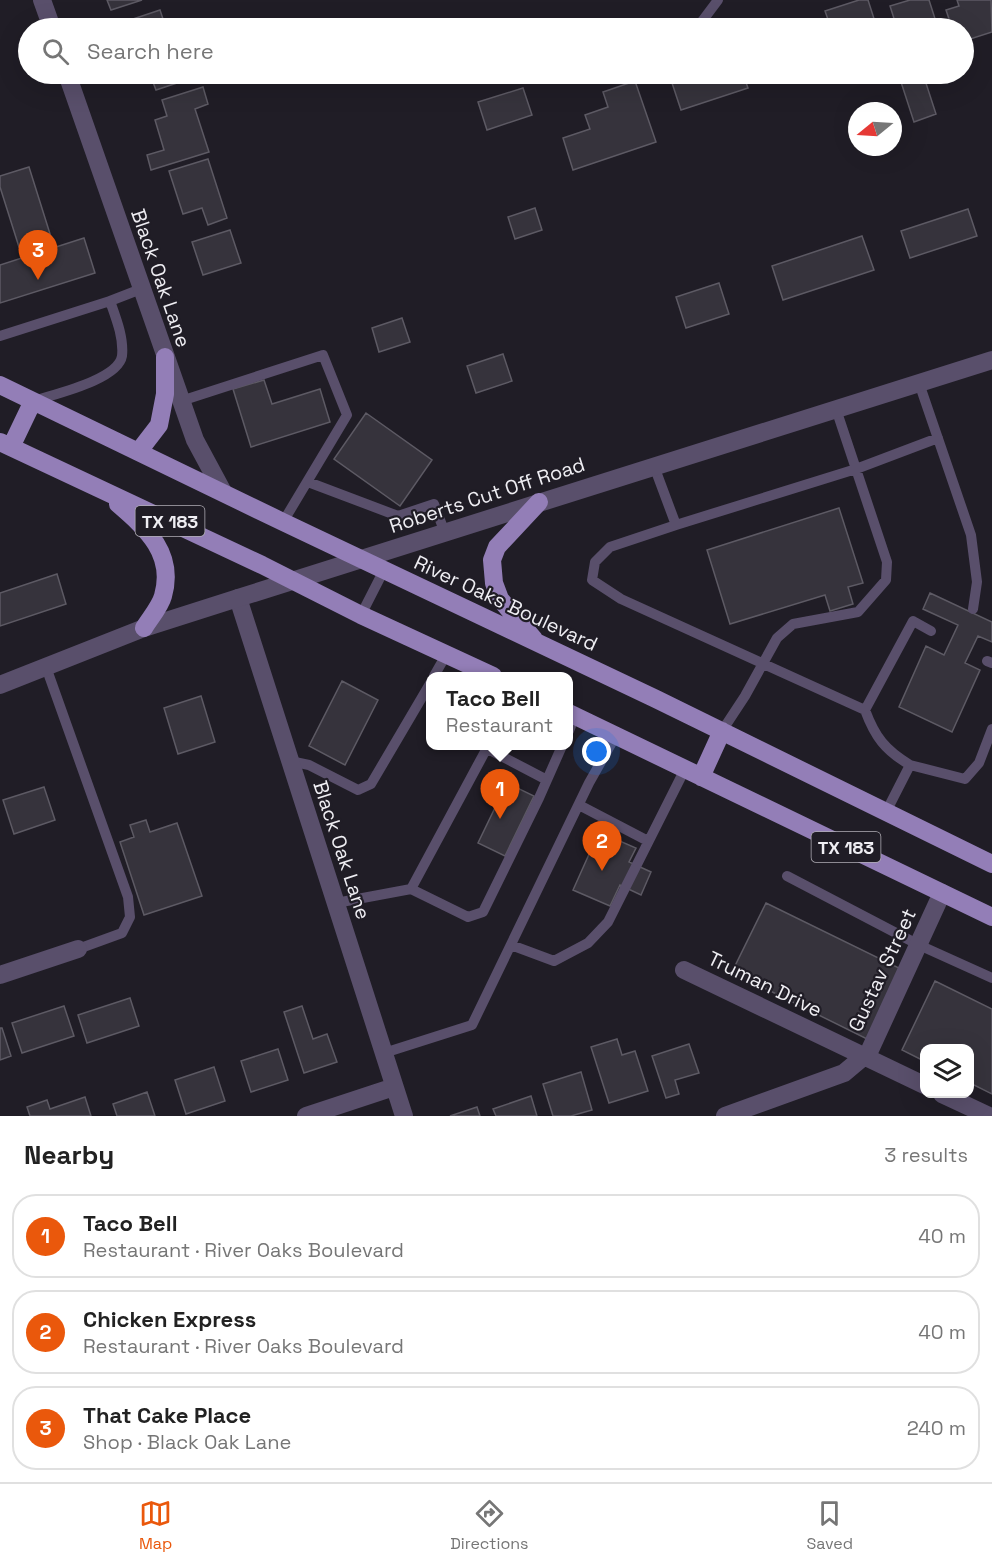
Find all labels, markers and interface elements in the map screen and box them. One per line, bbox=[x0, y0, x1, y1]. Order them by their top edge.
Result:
search box bbox=[18, 18, 974, 84]
icon: search bbox=[39, 35, 72, 68]
text: Search here bbox=[87, 37, 214, 65]
north arrow bbox=[848, 102, 902, 156]
street label: Black Oak Lane bbox=[125, 205, 197, 351]
pin: 3 bbox=[18, 230, 57, 280]
street label: Roberts Cut Off Road bbox=[386, 451, 588, 539]
road number: TX 183 bbox=[136, 506, 204, 536]
street label: River Oaks Boulevard bbox=[410, 549, 602, 657]
popup bbox=[426, 672, 573, 750]
text: Taco Bell bbox=[446, 684, 540, 712]
text: Restaurant bbox=[446, 712, 553, 738]
your location bbox=[582, 737, 611, 766]
pin: 1 bbox=[480, 770, 520, 819]
street label: Black Oak Lane bbox=[307, 777, 377, 923]
pin: 2 bbox=[582, 822, 622, 871]
road number: TX 183 bbox=[812, 832, 880, 862]
street label: Gustav Street bbox=[842, 904, 922, 1036]
street label: Truman Drive bbox=[704, 945, 826, 1023]
map controls bbox=[920, 1044, 974, 1098]
button: layers bbox=[920, 1044, 974, 1098]
text: Nearby bbox=[24, 1138, 114, 1172]
text: 3 results bbox=[884, 1142, 968, 1168]
text: Taco Bell bbox=[83, 1209, 178, 1237]
text: 1 bbox=[41, 1223, 50, 1249]
text: 40 m bbox=[918, 1223, 966, 1249]
text: Restaurant · River Oaks Boulevard bbox=[83, 1237, 404, 1263]
text: Chicken Express bbox=[83, 1305, 256, 1333]
text: 2 bbox=[40, 1319, 51, 1345]
text: 40 m bbox=[918, 1319, 966, 1345]
text: Restaurant · River Oaks Boulevard bbox=[83, 1333, 404, 1359]
text: That Cake Place bbox=[83, 1401, 251, 1429]
text: 3 bbox=[39, 1415, 52, 1441]
text: 240 m bbox=[907, 1415, 966, 1441]
text: Shop · Black Oak Lane bbox=[83, 1429, 291, 1455]
tab: Map bbox=[139, 1497, 172, 1554]
tab: Directions bbox=[450, 1497, 529, 1554]
tab: Saved bbox=[806, 1497, 853, 1554]

